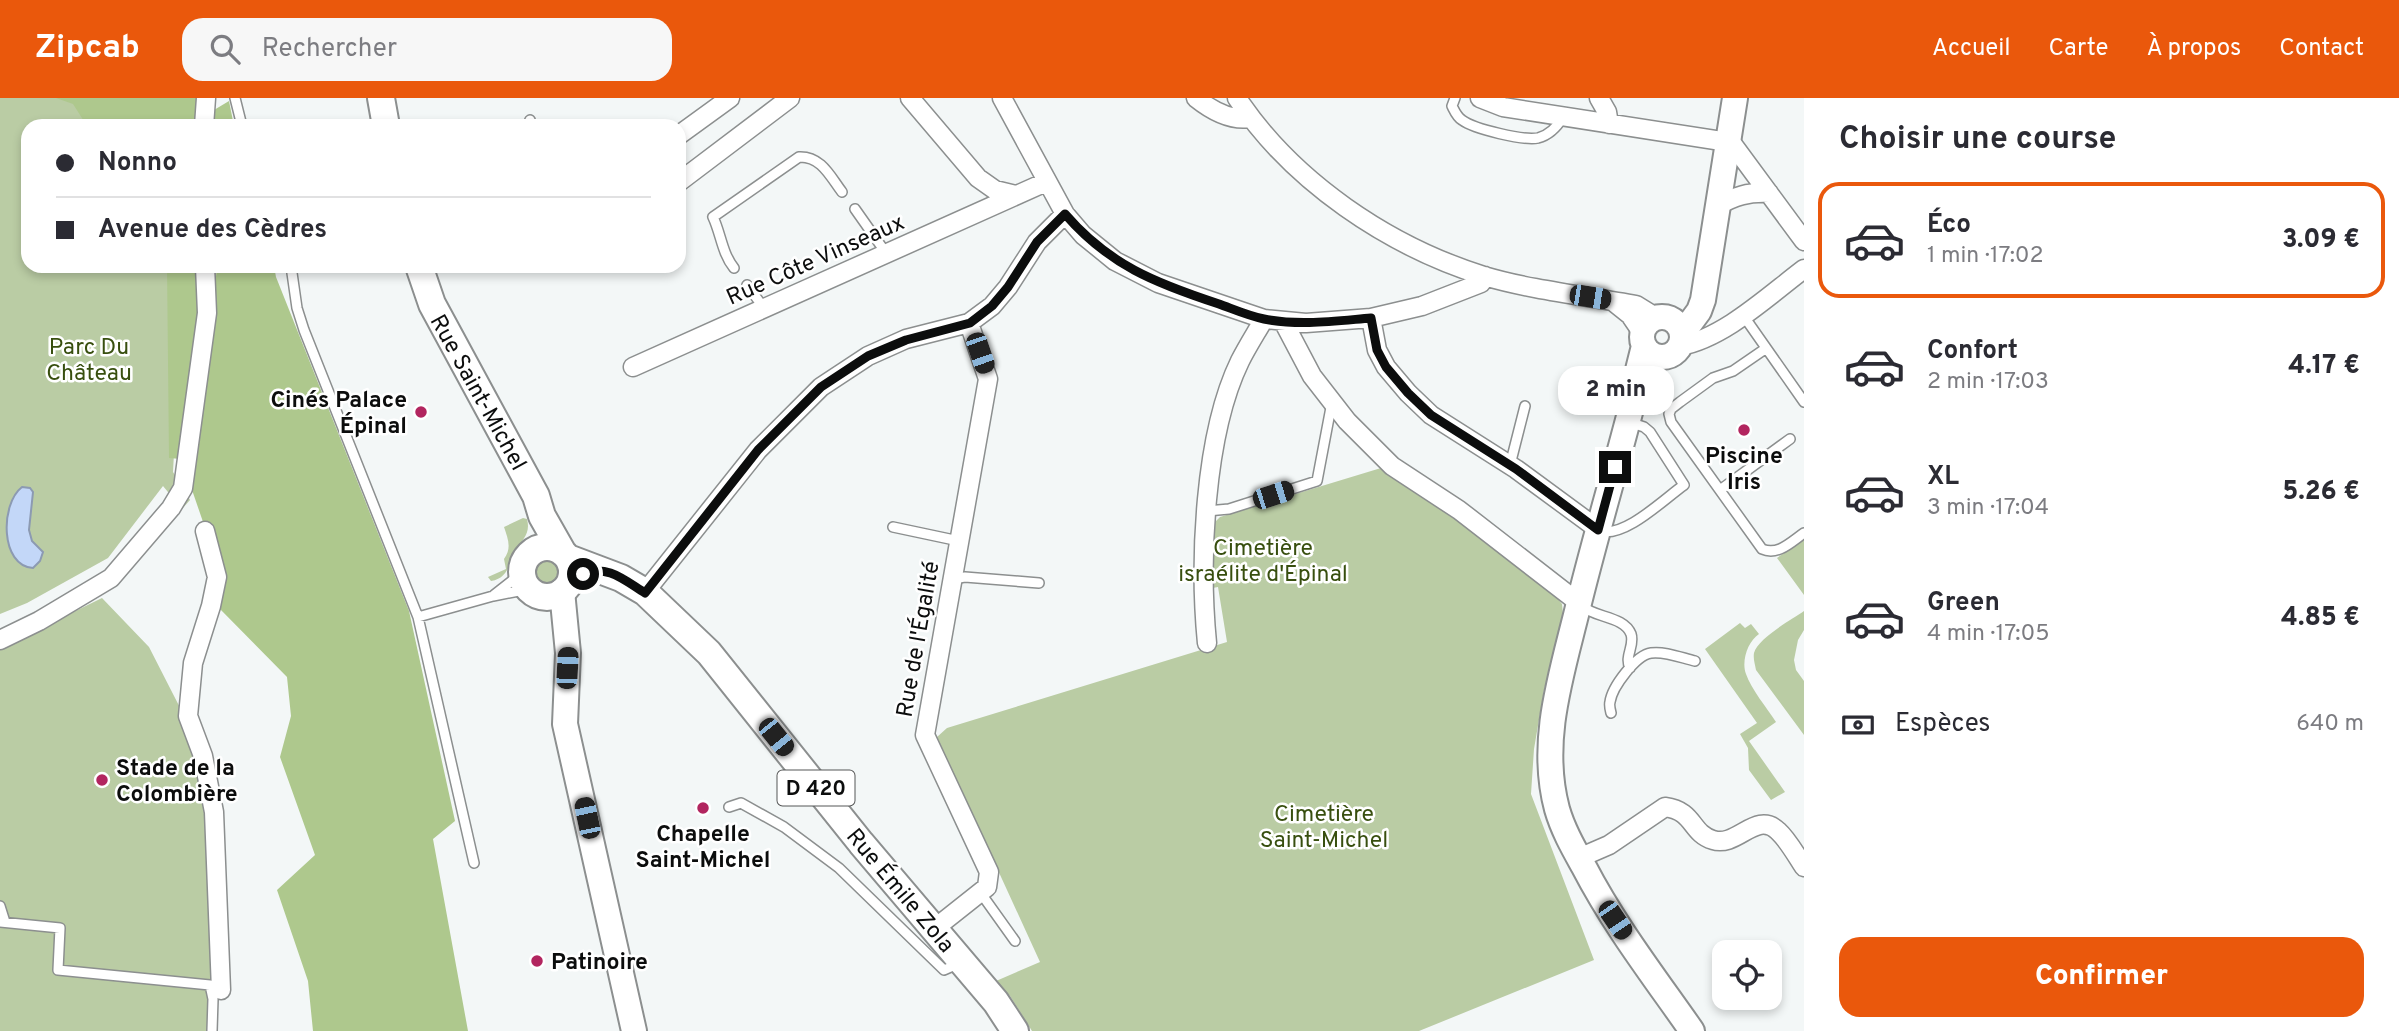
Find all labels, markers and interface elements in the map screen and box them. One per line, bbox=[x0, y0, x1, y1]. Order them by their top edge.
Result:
search box bbox=[182, 18, 672, 81]
text: Zipcab bbox=[35, 28, 140, 70]
icon: search bbox=[206, 30, 244, 68]
text: Rechercher bbox=[262, 33, 397, 66]
text: Accueil bbox=[1932, 34, 2011, 64]
text: Carte bbox=[2049, 34, 2108, 64]
text: À propos bbox=[2146, 34, 2241, 64]
text: Contact bbox=[2279, 34, 2364, 64]
text: Choisir une course bbox=[1839, 120, 2116, 160]
text: Nonno bbox=[98, 147, 177, 180]
street label: Rue Côte Vinseaux bbox=[722, 209, 910, 314]
icon: car bbox=[1843, 209, 1906, 272]
text: Éco bbox=[1927, 209, 1971, 242]
text: Avenue des Cèdres bbox=[98, 214, 327, 247]
text: 3.09 € bbox=[2282, 224, 2360, 257]
text: 1 min · 17:02 bbox=[1927, 242, 2044, 271]
car bbox=[1568, 283, 1613, 311]
street label: Rue Saint-Michel bbox=[422, 310, 532, 476]
car bbox=[964, 330, 997, 376]
park label: Parc Du Château bbox=[46, 334, 132, 389]
icon: car bbox=[1843, 335, 1906, 398]
text: Confort bbox=[1927, 335, 2018, 368]
text: 4.17 € bbox=[2288, 350, 2360, 383]
callout: 2 min bbox=[1557, 366, 1673, 414]
text: 2 min · 17:03 bbox=[1927, 368, 2049, 397]
text: 2 min bbox=[1586, 376, 1646, 405]
place label: Cinés Palace Épinal bbox=[270, 387, 407, 442]
marker: Cinés Palace Épinal bbox=[413, 404, 429, 420]
marker: Piscine Iris bbox=[1736, 422, 1752, 438]
place label: Piscine Iris bbox=[1705, 443, 1783, 498]
route end bbox=[1599, 451, 1631, 483]
icon: car bbox=[1843, 461, 1906, 524]
text: XL bbox=[1927, 461, 1959, 494]
text: 5.26 € bbox=[2282, 476, 2360, 509]
car bbox=[1250, 479, 1297, 511]
text: 3 min · 17:04 bbox=[1927, 494, 2049, 523]
park label: Cimetière israélite d'Épinal bbox=[1178, 535, 1348, 590]
route start bbox=[567, 558, 599, 590]
street label: Rue de l'Égalité bbox=[890, 559, 947, 720]
icon: car bbox=[1843, 587, 1906, 650]
text: Green bbox=[1927, 587, 2000, 620]
text: 4.85 € bbox=[2281, 602, 2360, 635]
text: 4 min · 17:05 bbox=[1927, 620, 2050, 649]
car bbox=[556, 646, 579, 690]
icon: cash bbox=[1839, 706, 1877, 744]
text: Espèces bbox=[1895, 708, 1991, 741]
text: 640 m bbox=[2296, 710, 2364, 739]
car bbox=[755, 714, 798, 760]
place label: Stade de la Colombière bbox=[116, 755, 238, 810]
road number: D 420 bbox=[778, 770, 854, 806]
marker: Stade de la Colombière bbox=[94, 772, 110, 788]
car bbox=[573, 795, 602, 841]
marker: Chapelle Saint-Michel bbox=[695, 800, 711, 816]
park label: Cimetière Saint-Michel bbox=[1260, 801, 1388, 856]
place label: Chapelle Saint-Michel bbox=[636, 821, 770, 876]
street label: Rue Émile Zola bbox=[839, 823, 960, 960]
car bbox=[1595, 897, 1636, 943]
button: Confirmer bbox=[1839, 937, 2364, 1017]
map controls bbox=[1712, 940, 1782, 1010]
button: locate bbox=[1712, 940, 1782, 1010]
place label: Patinoire bbox=[551, 949, 648, 978]
marker: Patinoire bbox=[529, 953, 545, 969]

